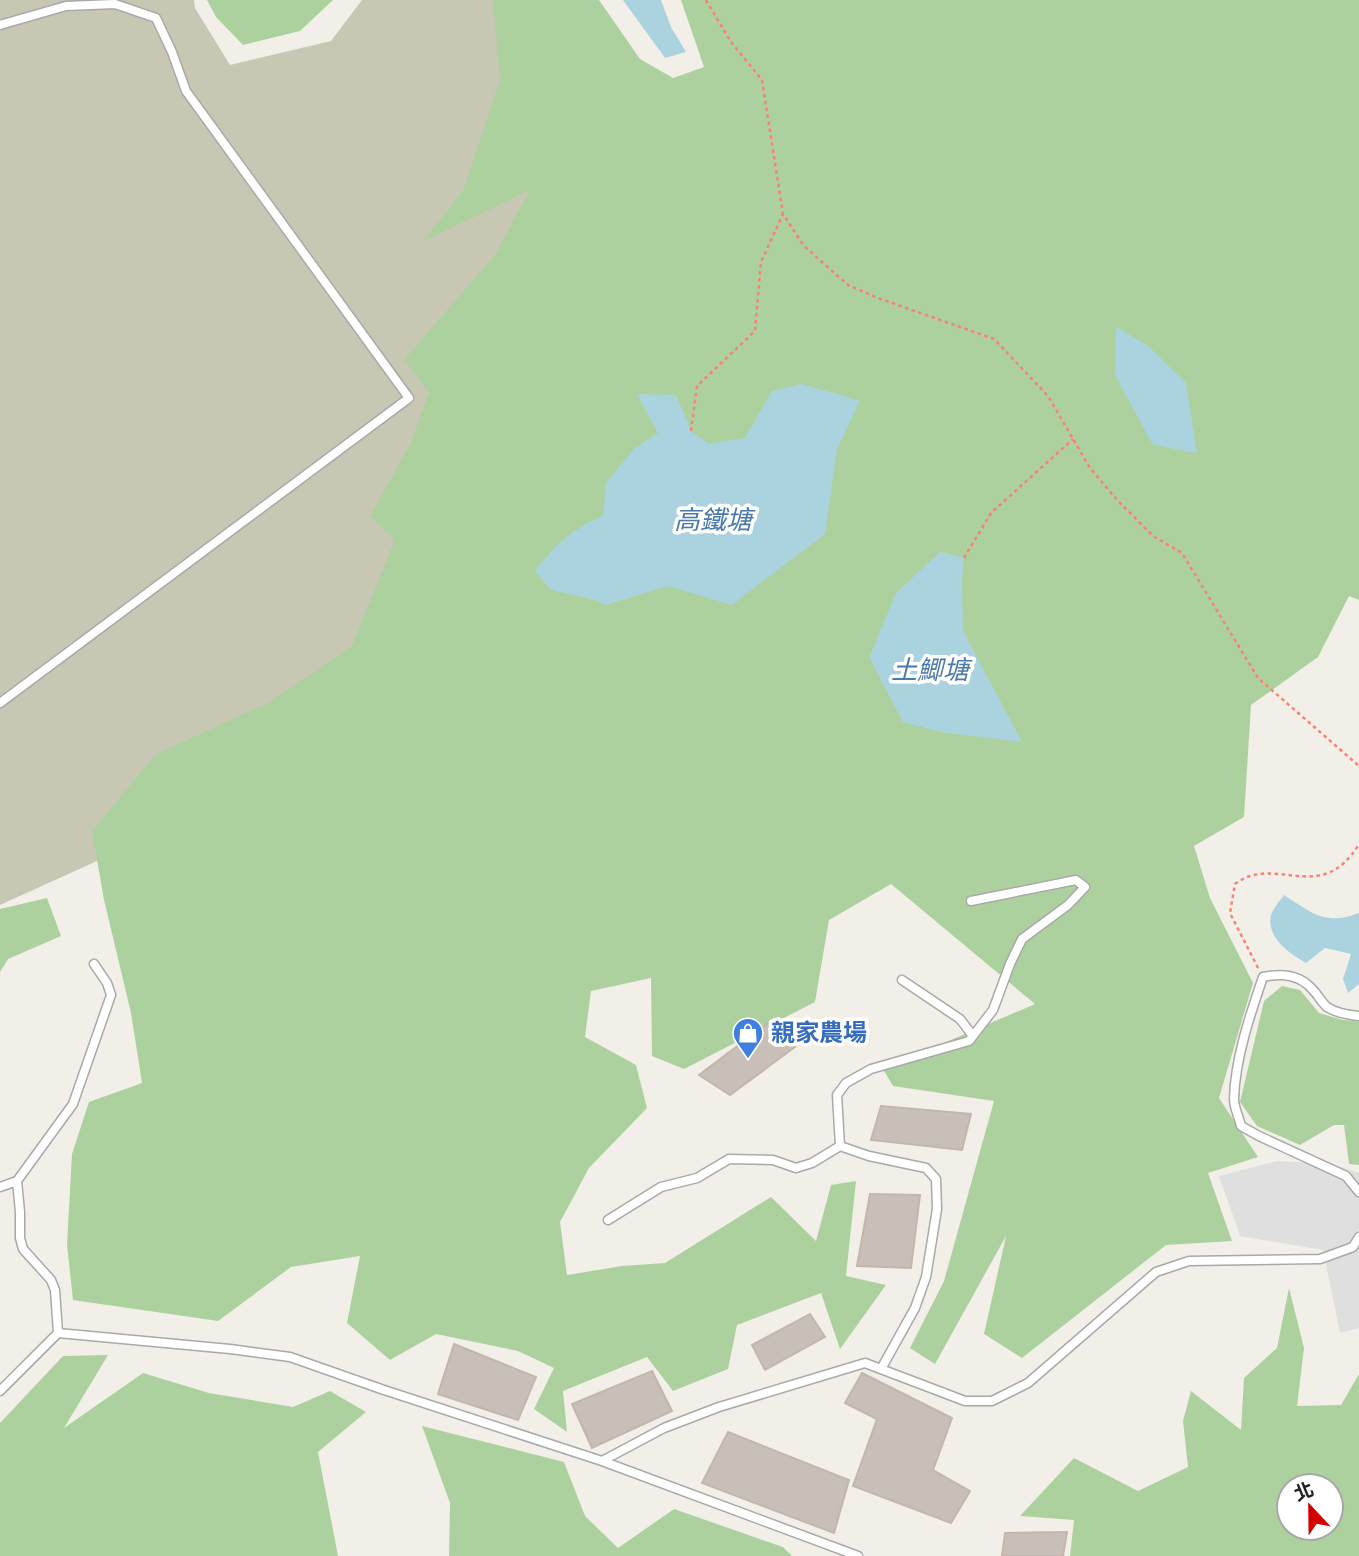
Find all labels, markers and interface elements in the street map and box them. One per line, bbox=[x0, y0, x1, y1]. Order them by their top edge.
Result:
water label: 高鐵塘 bbox=[674, 505, 756, 535]
water label: 土鯽塘 bbox=[891, 655, 973, 685]
shop icon: 親家農場 bbox=[731, 1016, 765, 1060]
place label: 親家農場 bbox=[771, 1019, 867, 1047]
north arrow bbox=[1275, 1472, 1345, 1542]
text: 北 bbox=[1291, 1477, 1317, 1506]

